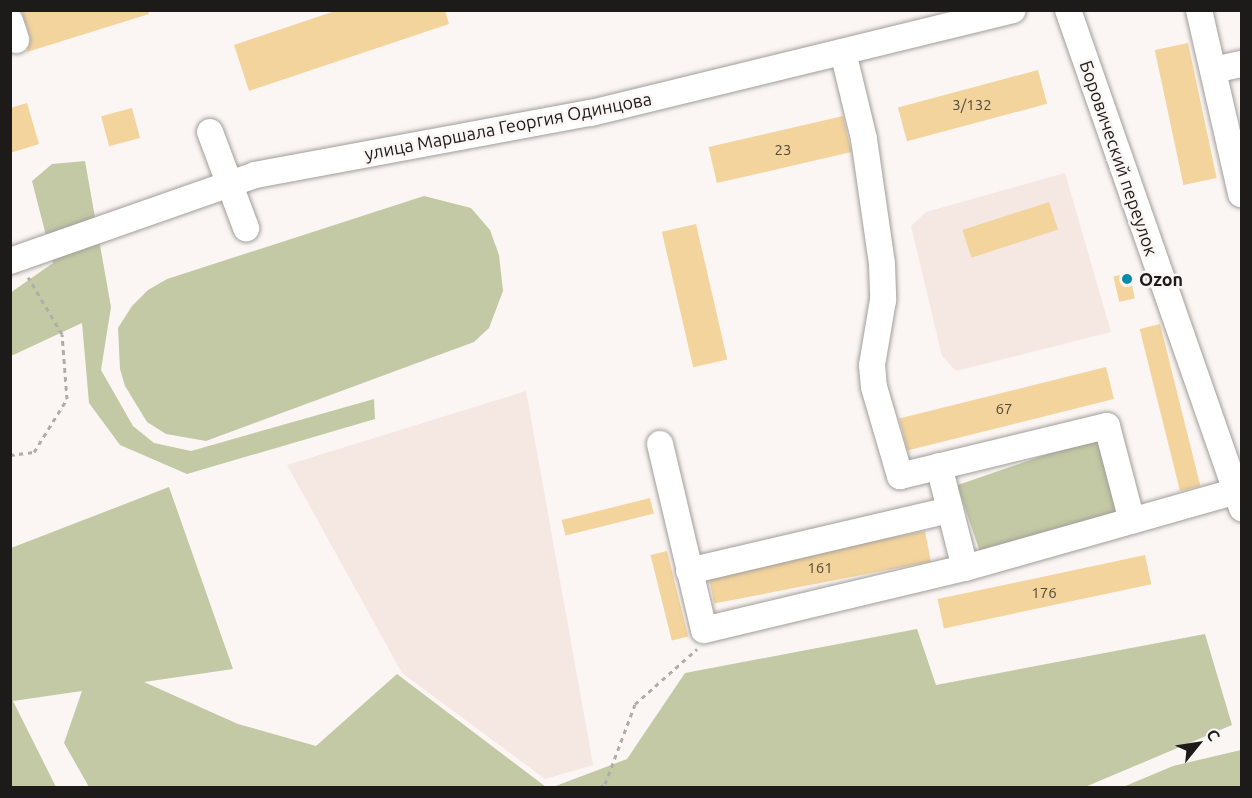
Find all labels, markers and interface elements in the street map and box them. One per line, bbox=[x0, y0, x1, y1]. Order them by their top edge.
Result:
street label: Боровический переулок bbox=[1075, 57, 1163, 259]
street label: улица Маршала Георгия Одинцова bbox=[363, 88, 653, 164]
house number: 3/132 bbox=[952, 96, 992, 114]
house number: 23 bbox=[775, 141, 791, 159]
place label: Ozon bbox=[1139, 268, 1183, 290]
marker: Ozon bbox=[1120, 272, 1134, 286]
house number: 67 bbox=[996, 400, 1012, 418]
house number: 161 bbox=[807, 559, 833, 577]
house number: 176 bbox=[1031, 584, 1057, 602]
north arrow bbox=[1168, 714, 1228, 774]
text: С bbox=[1203, 726, 1224, 744]

